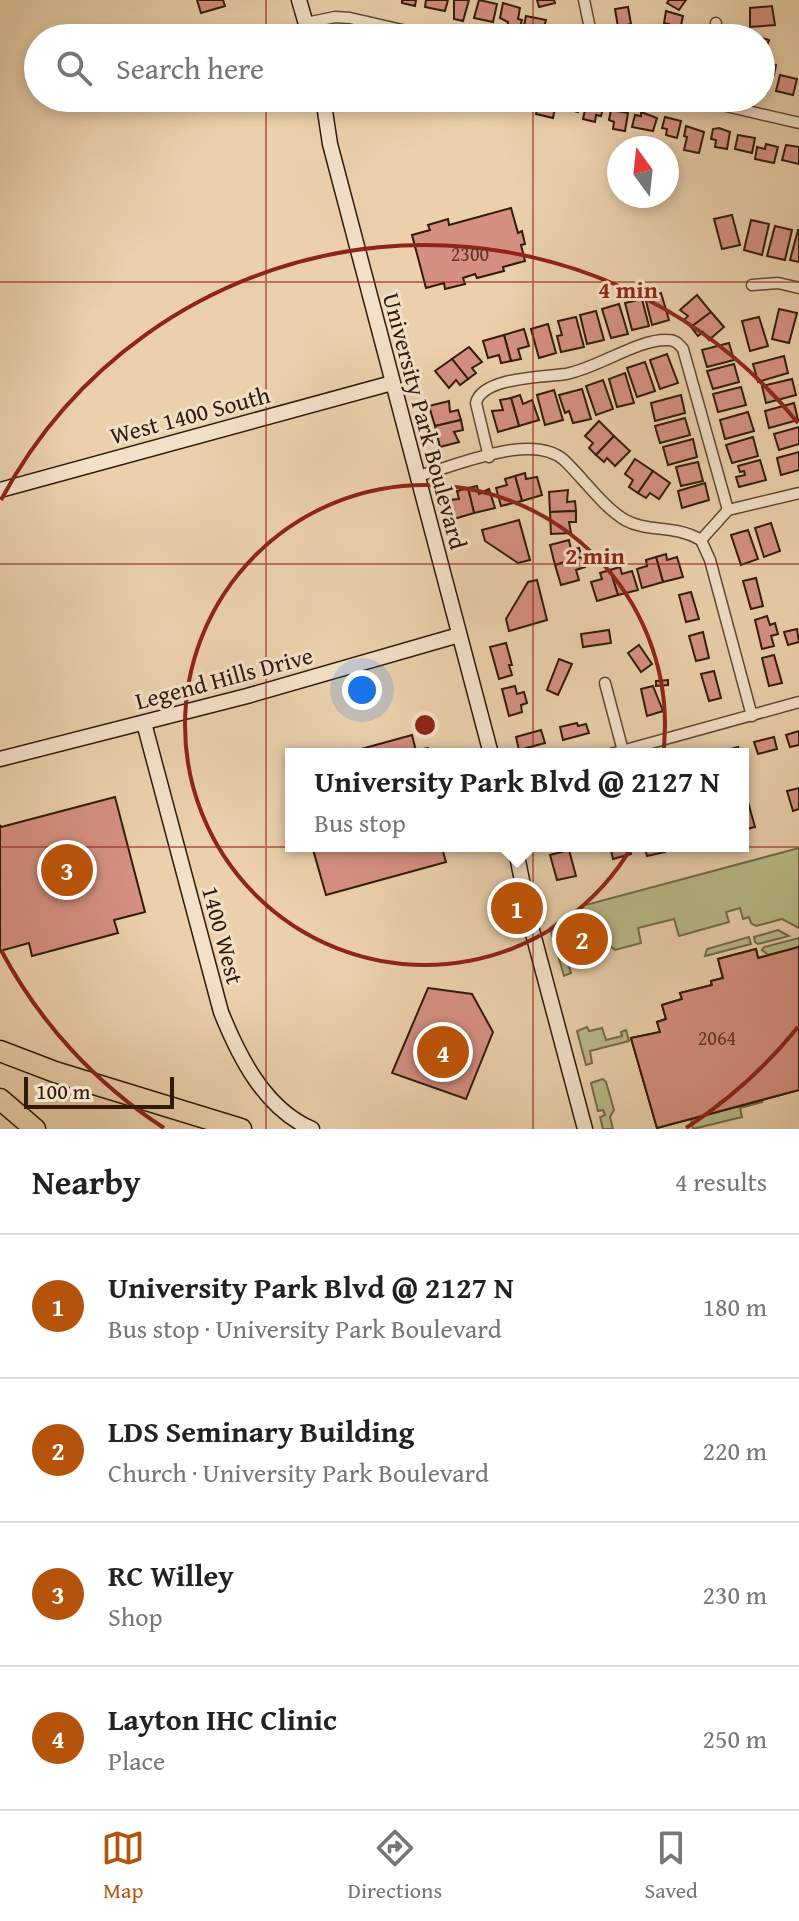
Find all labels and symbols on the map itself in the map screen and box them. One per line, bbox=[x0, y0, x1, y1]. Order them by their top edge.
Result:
north arrow bbox=[607, 136, 679, 208]
house number: 2300 bbox=[451, 239, 489, 268]
text: 4 min bbox=[598, 272, 658, 307]
street label: University Park Boulevard bbox=[374, 289, 476, 553]
street label: West 1400 South bbox=[106, 377, 274, 453]
text: 2 min bbox=[565, 538, 625, 573]
street label: Legend Hills Drive bbox=[131, 637, 317, 719]
your location bbox=[342, 670, 382, 710]
centre of rings bbox=[411, 711, 439, 739]
pin: 3 bbox=[41, 840, 93, 900]
pin: 1 bbox=[491, 878, 543, 938]
street label: 1400 West bbox=[193, 882, 253, 988]
pin: 2 bbox=[556, 909, 608, 969]
pin: 4 bbox=[417, 1022, 469, 1082]
house number: 2064 bbox=[698, 1023, 736, 1052]
scale bar bbox=[24, 1073, 174, 1109]

